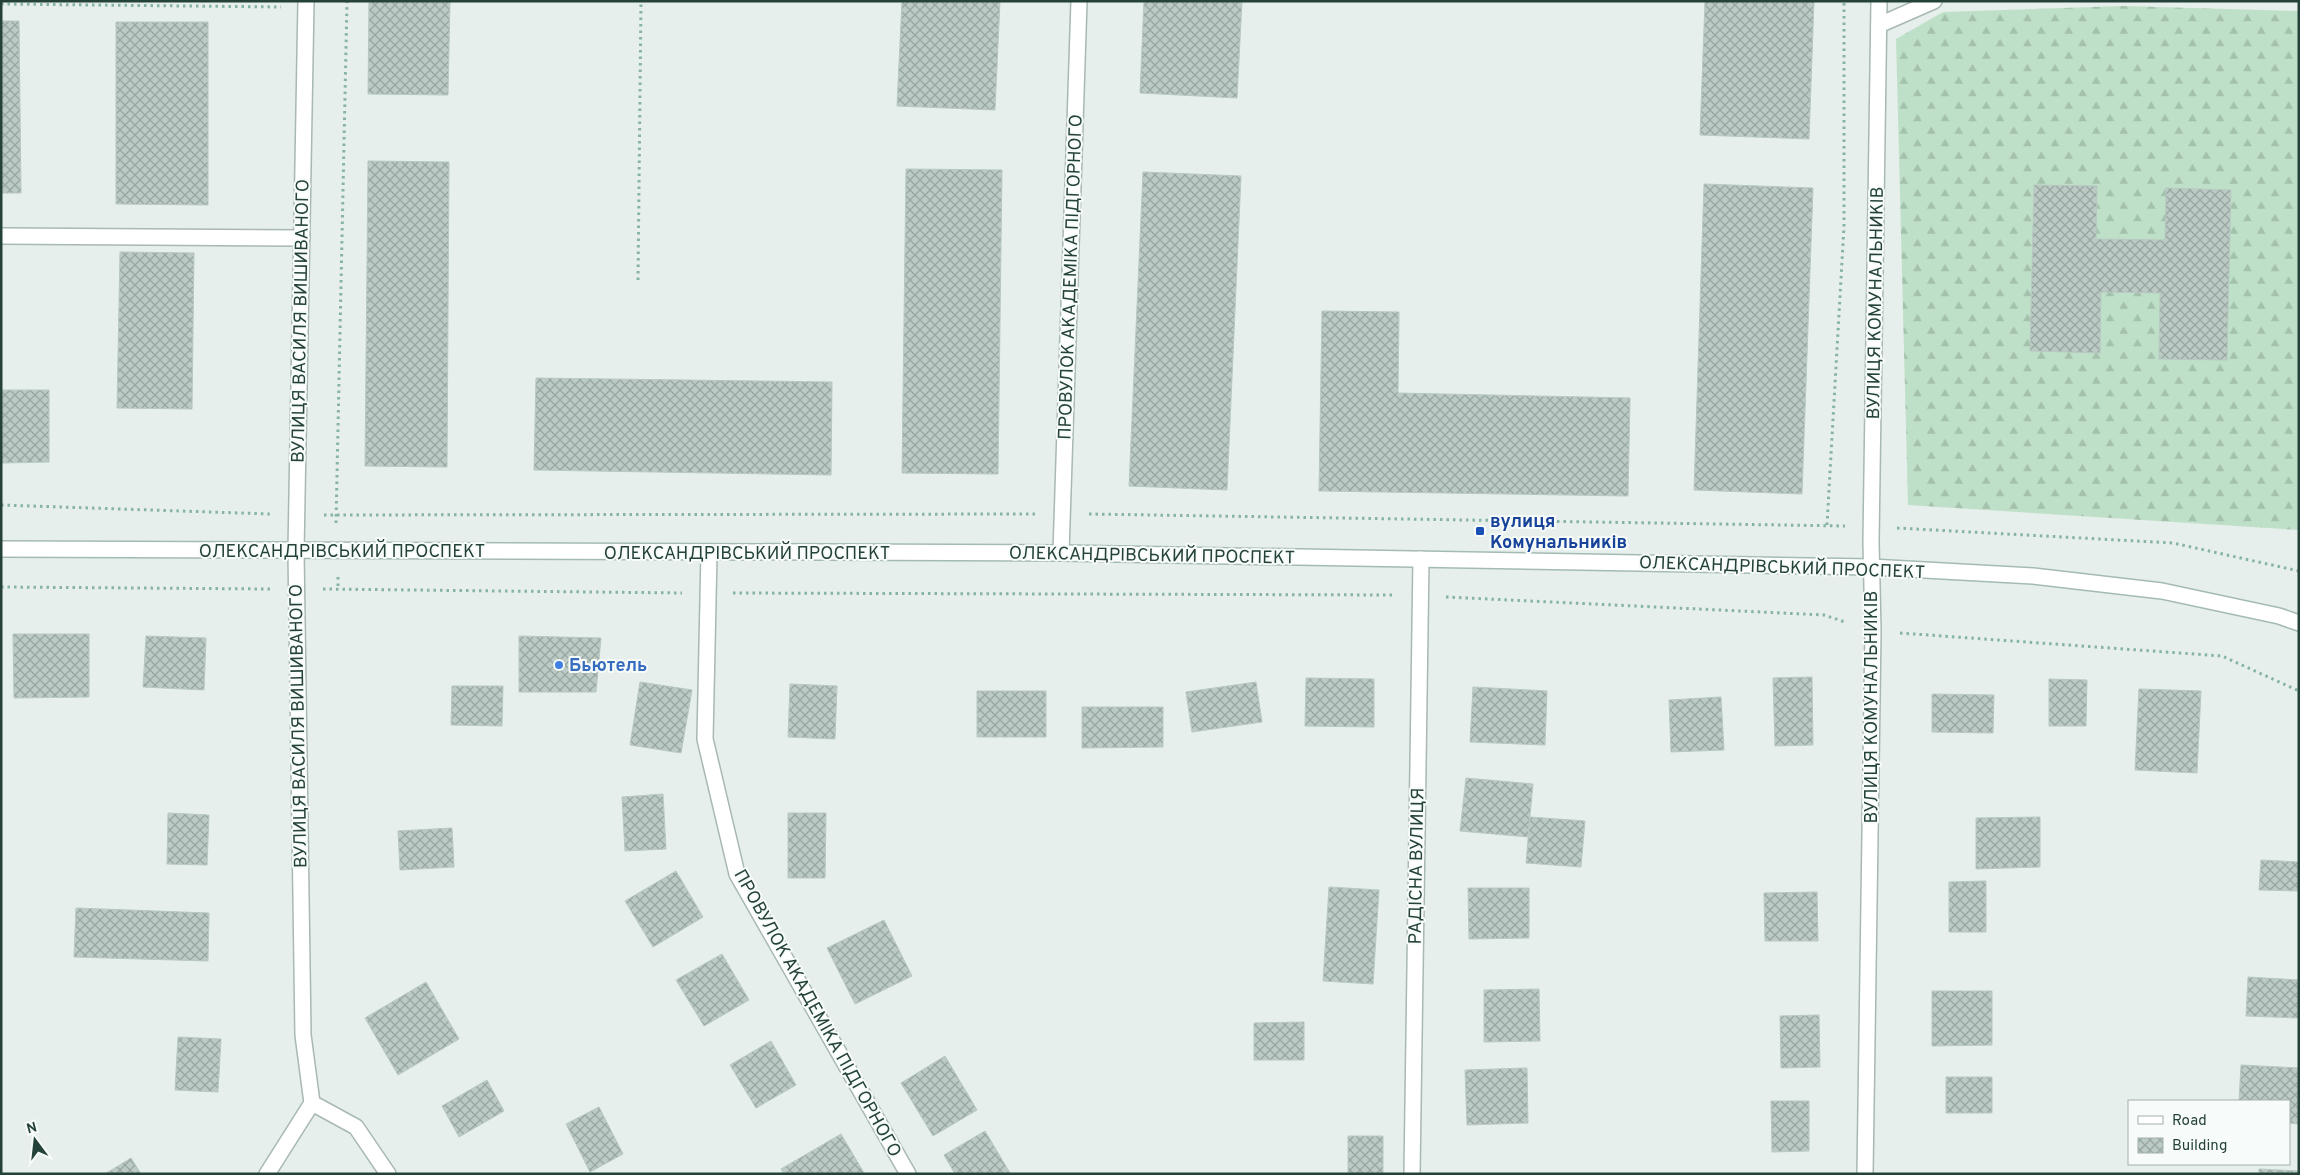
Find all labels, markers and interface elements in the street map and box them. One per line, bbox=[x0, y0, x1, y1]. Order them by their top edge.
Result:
street label: ПРОВУЛОК АКАДЕМІКА ПІДГОРНОГО bbox=[1054, 114, 1089, 440]
street label: ВУЛИЦЯ ВАСИЛЯ ВИШИВАНОГО bbox=[288, 179, 315, 463]
street label: ВУЛИЦЯ КОМУНАЛЬНИКІВ bbox=[1863, 186, 1890, 420]
place label: вулиця Комунальників bbox=[1490, 511, 1627, 555]
marker: вулиця Комунальників bbox=[1474, 525, 1486, 537]
street label: ОЛЕКСАНДРІВСЬКИЙ ПРОСПЕКТ bbox=[199, 539, 485, 564]
street label: ОЛЕКСАНДРІВСЬКИЙ ПРОСПЕКТ bbox=[604, 541, 890, 566]
street label: ОЛЕКСАНДРІВСЬКИЙ ПРОСПЕКТ bbox=[1009, 541, 1295, 570]
street label: ОЛЕКСАНДРІВСЬКИЙ ПРОСПЕКТ bbox=[1638, 550, 1926, 585]
street label: ВУЛИЦЯ ВАСИЛЯ ВИШИВАНОГО bbox=[286, 584, 313, 868]
street label: ВУЛИЦЯ КОМУНАЛЬНИКІВ bbox=[1861, 591, 1884, 823]
place label: Бьютель bbox=[569, 655, 647, 678]
marker: Бьютель bbox=[553, 659, 565, 671]
street label: РАДІСНА ВУЛИЦЯ bbox=[1405, 787, 1430, 945]
street label: ПРОВУЛОК АКАДЕМІКА ПІДГОРНОГО bbox=[728, 866, 906, 1162]
legend bbox=[2128, 1100, 2290, 1165]
text: Road bbox=[2172, 1112, 2207, 1131]
north arrow bbox=[10, 1115, 60, 1165]
text: N bbox=[25, 1119, 39, 1138]
text: Building bbox=[2172, 1137, 2227, 1156]

